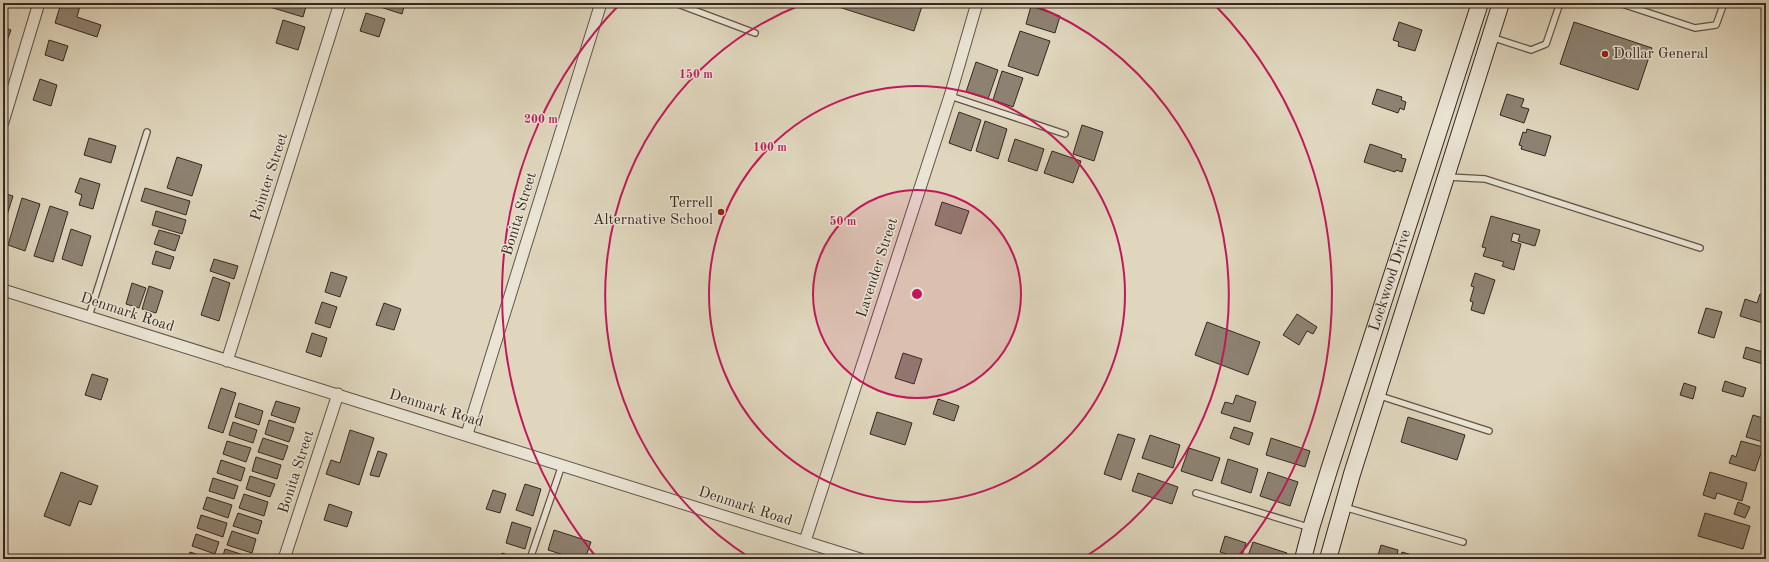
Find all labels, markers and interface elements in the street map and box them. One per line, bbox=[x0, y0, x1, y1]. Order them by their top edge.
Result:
place label: Dollar General bbox=[1613, 47, 1708, 62]
marker: Dollar General bbox=[1600, 49, 1610, 59]
text: 150 m bbox=[679, 68, 713, 81]
text: 200 m bbox=[524, 114, 558, 126]
street label: Pointer Street bbox=[249, 131, 291, 223]
text: 100 m bbox=[753, 142, 787, 154]
street label: Bonita Street bbox=[500, 170, 540, 258]
place label: Terrell Alternative School bbox=[593, 196, 713, 228]
marker: Terrell Alternative School bbox=[716, 207, 726, 217]
text: 50 m bbox=[830, 215, 857, 228]
street label: Lavender Street bbox=[855, 216, 901, 320]
street label: Lockwood Drive bbox=[1367, 228, 1414, 333]
centre of rings bbox=[910, 287, 924, 301]
street label: Denmark Road bbox=[78, 291, 176, 335]
street label: Denmark Road bbox=[387, 388, 485, 430]
street label: Bonita Street bbox=[276, 429, 318, 515]
street label: Denmark Road bbox=[696, 485, 794, 529]

